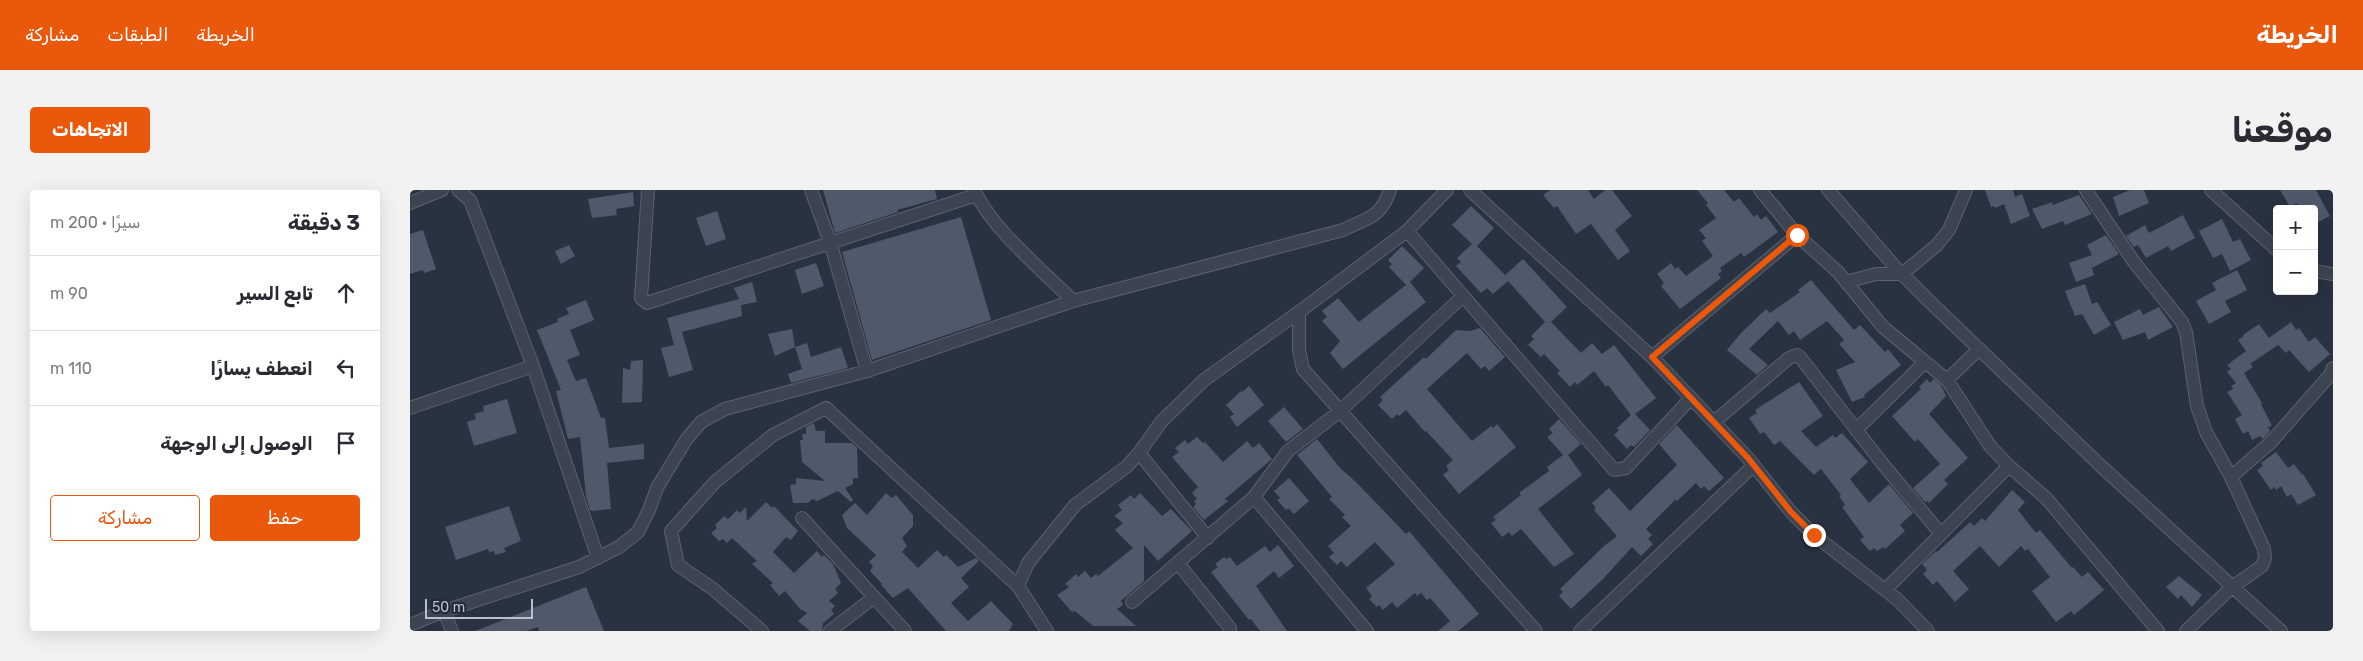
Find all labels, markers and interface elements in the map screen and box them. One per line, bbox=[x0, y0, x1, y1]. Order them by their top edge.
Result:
text: الخريطة bbox=[2257, 21, 2338, 49]
text: مشاركة bbox=[25, 24, 79, 46]
text: الطبقات bbox=[107, 24, 168, 46]
text: الخريطة bbox=[196, 24, 255, 46]
button: الاتجاهات bbox=[30, 107, 150, 153]
text: موقعنا bbox=[2231, 109, 2333, 151]
map controls bbox=[2273, 205, 2318, 295]
button: + bbox=[2273, 205, 2318, 250]
text: 3 دقيقة bbox=[288, 210, 360, 235]
text: سيرًا · 200 m bbox=[50, 213, 141, 232]
route start bbox=[1786, 224, 1809, 247]
button: − bbox=[2273, 250, 2318, 295]
icon: ahead bbox=[332, 279, 360, 307]
text: تابع السير bbox=[237, 282, 313, 305]
text: 90 m bbox=[50, 284, 88, 303]
icon: left bbox=[332, 354, 360, 382]
text: انعطف يسارًا bbox=[210, 357, 313, 380]
text: 110 m bbox=[50, 359, 92, 378]
icon: arrive bbox=[332, 429, 360, 457]
text: الوصول إلى الوجهة bbox=[160, 432, 313, 455]
button: مشاركة bbox=[50, 495, 200, 541]
button: حفظ bbox=[210, 495, 360, 541]
route end bbox=[1803, 524, 1826, 547]
scale bar bbox=[425, 596, 532, 619]
text: 50 m bbox=[432, 599, 465, 616]

